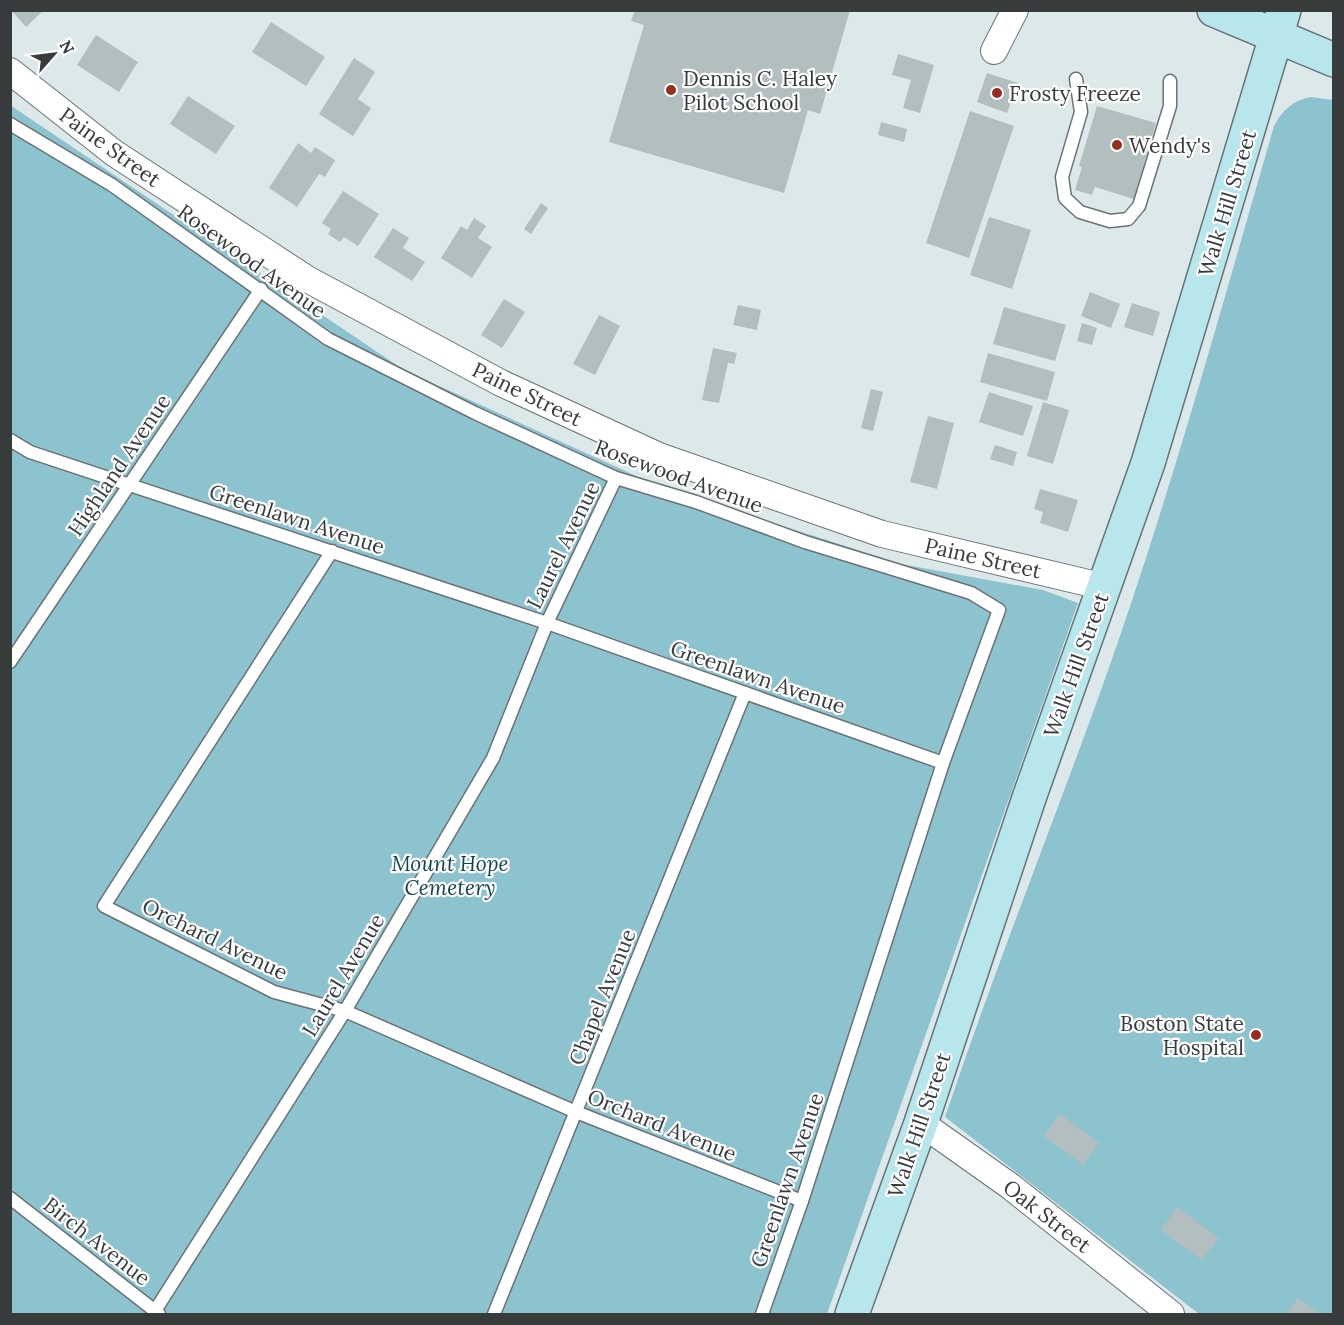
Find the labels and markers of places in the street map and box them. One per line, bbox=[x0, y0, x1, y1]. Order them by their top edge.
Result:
place label: Dennis C. Haley Pilot School bbox=[683, 65, 837, 116]
place label: Frosty Freeze bbox=[1009, 80, 1141, 107]
marker: Dennis C. Haley Pilot School bbox=[664, 83, 678, 97]
marker: Frosty Freeze bbox=[990, 86, 1004, 100]
place label: Wendy's bbox=[1129, 132, 1211, 159]
marker: Wendy's bbox=[1110, 138, 1124, 152]
place label: Boston State Hospital bbox=[1120, 1010, 1244, 1061]
marker: Boston State Hospital bbox=[1249, 1028, 1263, 1042]

